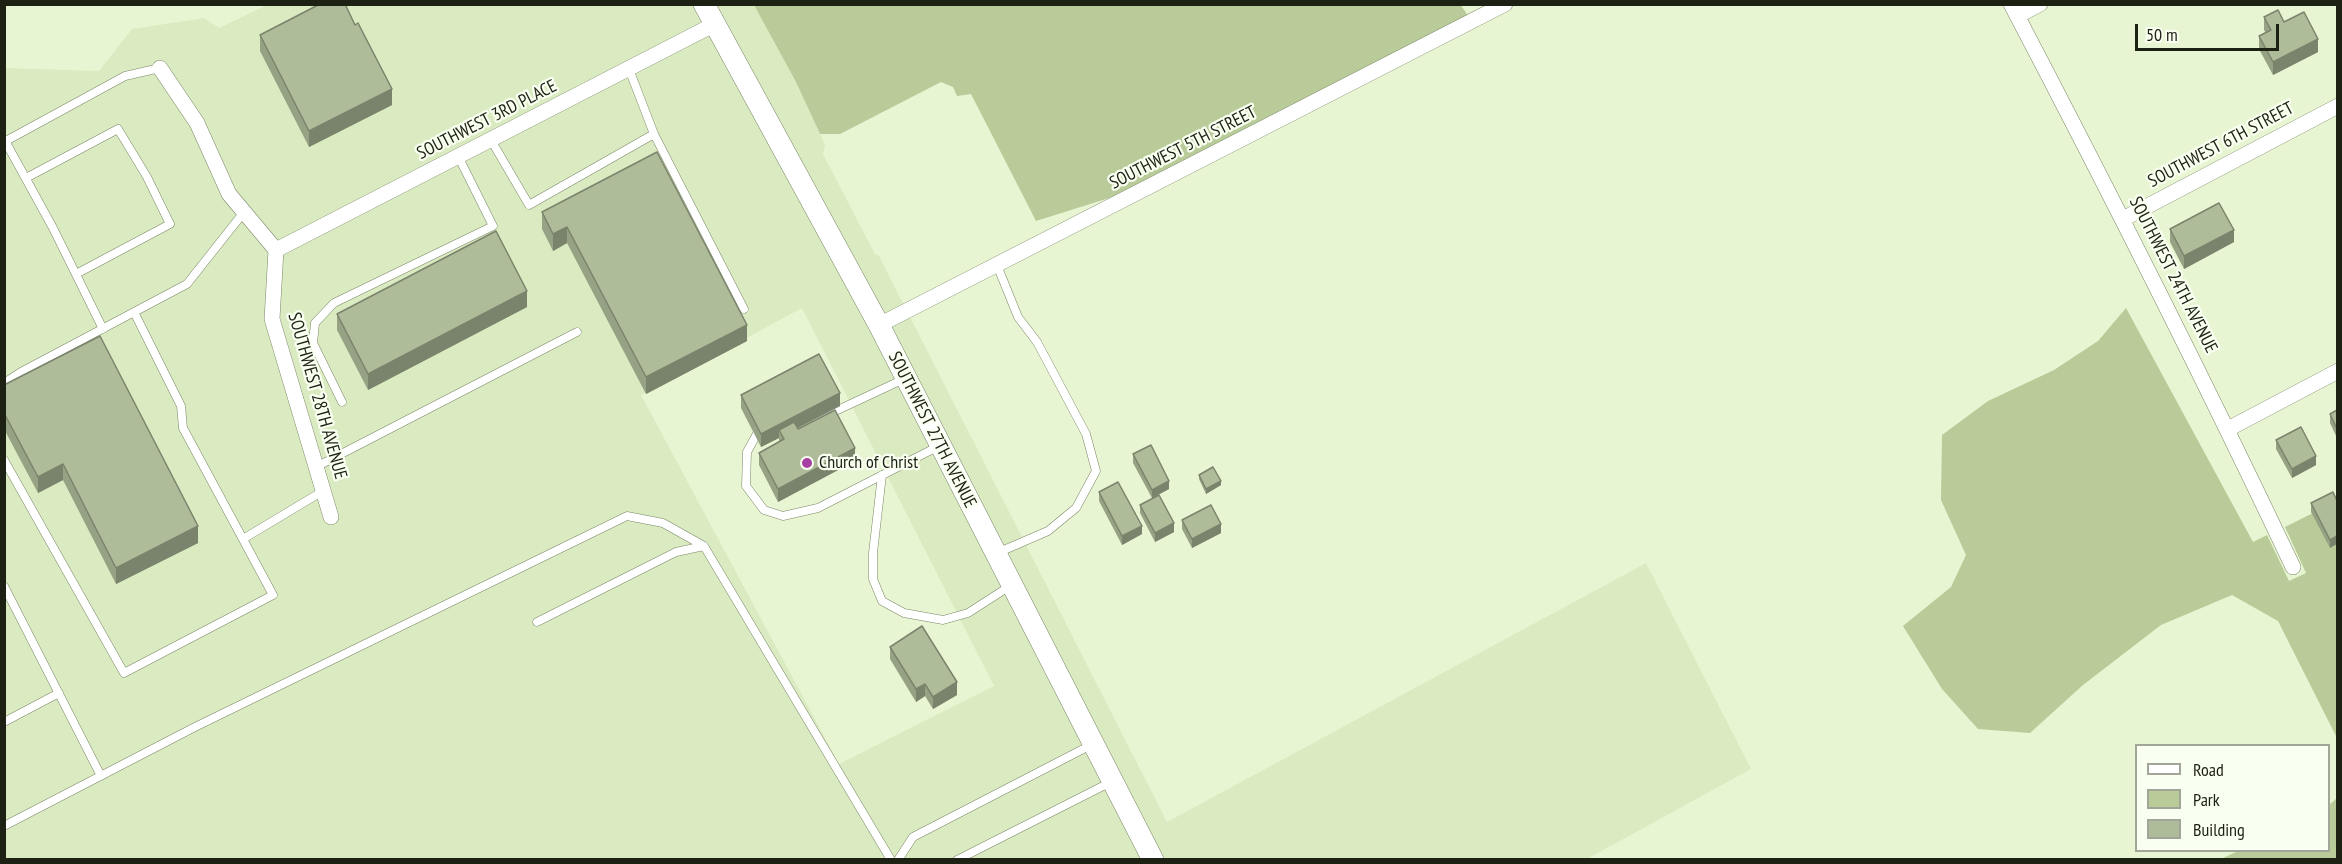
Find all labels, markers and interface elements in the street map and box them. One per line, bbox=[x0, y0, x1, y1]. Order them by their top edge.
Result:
scale bar bbox=[2138, 12, 2282, 50]
text: 50 m bbox=[2146, 23, 2178, 46]
street label: SOUTHWEST 3RD PLACE bbox=[414, 75, 560, 165]
street label: SOUTHWEST 6TH STREET bbox=[2145, 98, 2297, 192]
street label: SOUTHWEST 5TH STREET bbox=[1106, 102, 1260, 194]
street label: SOUTHWEST 24TH AVENUE bbox=[2124, 193, 2222, 357]
street label: SOUTHWEST 28TH AVENUE bbox=[283, 310, 351, 482]
street label: SOUTHWEST 27TH AVENUE bbox=[883, 348, 981, 512]
place label: Church of Christ bbox=[819, 452, 918, 474]
marker: Church of Christ bbox=[800, 456, 814, 470]
legend bbox=[2135, 744, 2330, 852]
text: Road bbox=[2193, 758, 2224, 781]
text: Park bbox=[2193, 788, 2220, 811]
text: Building bbox=[2193, 818, 2245, 841]

